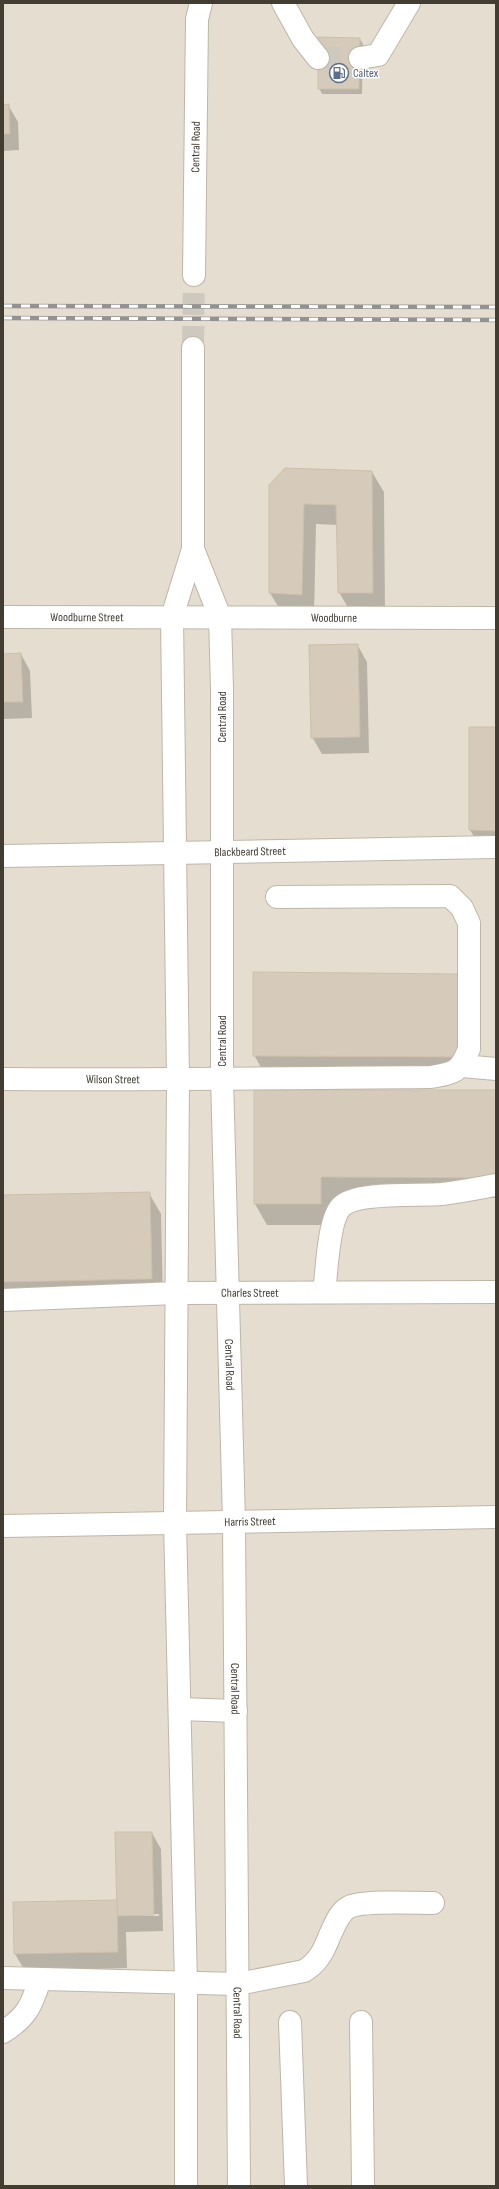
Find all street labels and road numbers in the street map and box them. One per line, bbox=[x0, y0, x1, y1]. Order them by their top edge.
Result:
street label: Central Road bbox=[188, 121, 204, 173]
street label: Woodburne Street bbox=[50, 610, 124, 625]
street label: Woodburne bbox=[311, 611, 357, 626]
street label: Central Road bbox=[215, 691, 230, 743]
street label: Blackbeard Street bbox=[214, 844, 286, 860]
street label: Central Road bbox=[215, 1015, 230, 1067]
street label: Wilson Street bbox=[86, 1072, 140, 1087]
street label: Charles Street bbox=[221, 1286, 279, 1301]
street label: Central Road bbox=[221, 1339, 237, 1391]
street label: Harris Street bbox=[224, 1514, 276, 1530]
street label: Central Road bbox=[227, 1663, 242, 1714]
street label: Central Road bbox=[230, 1987, 245, 2038]

